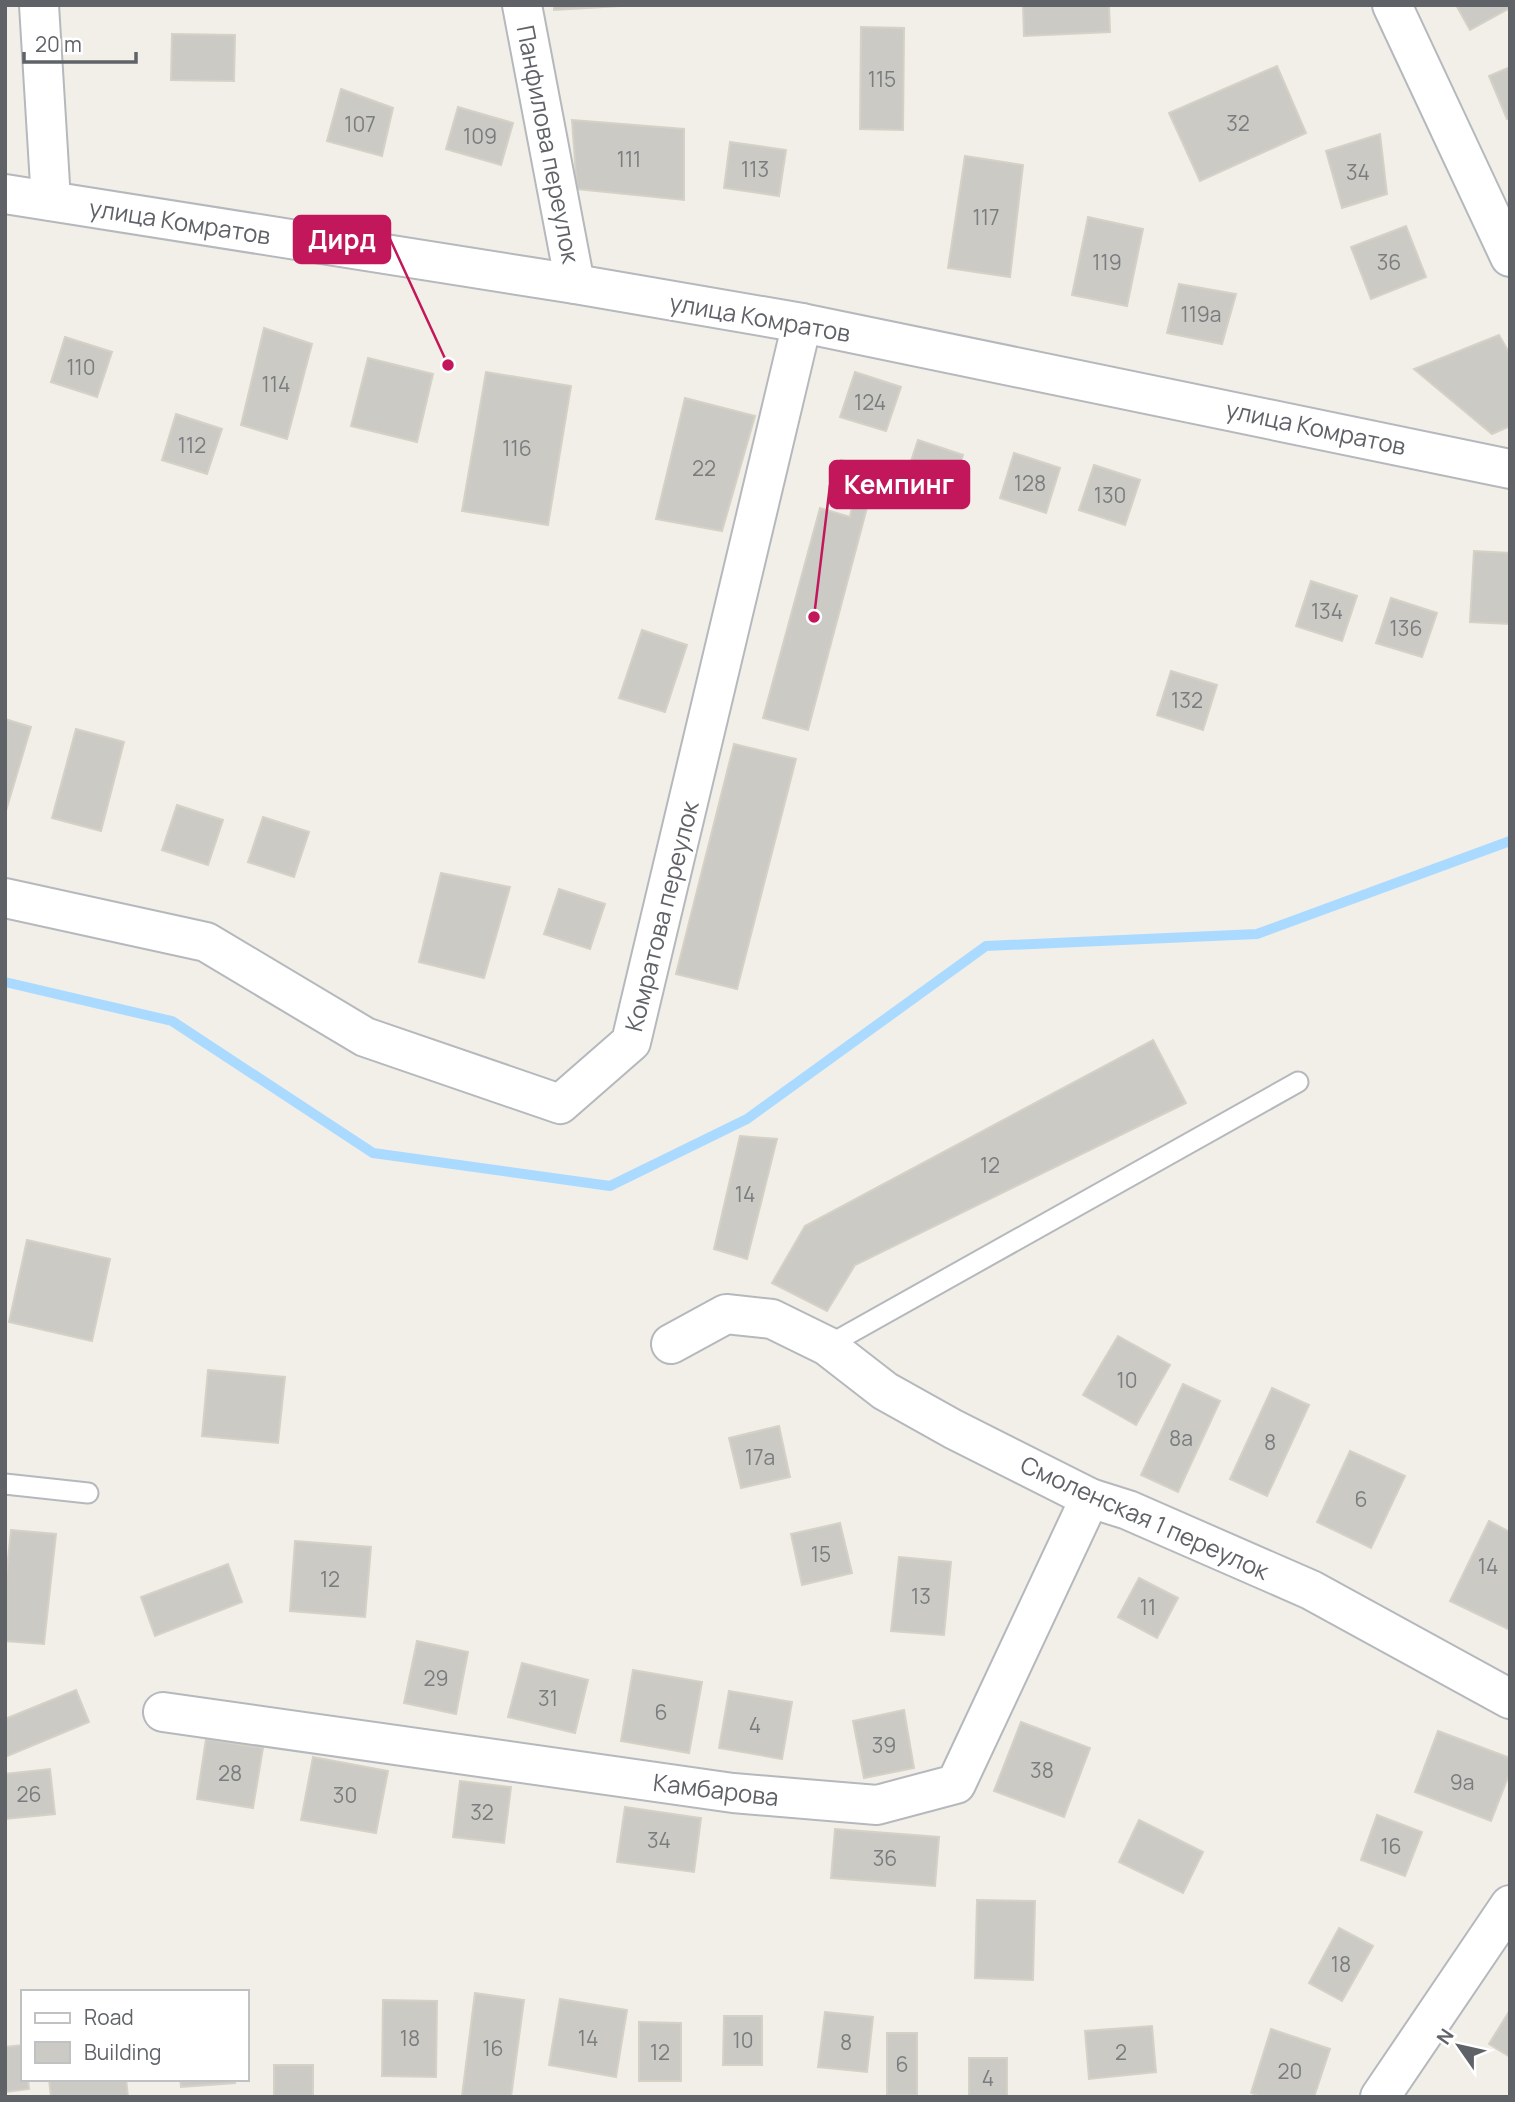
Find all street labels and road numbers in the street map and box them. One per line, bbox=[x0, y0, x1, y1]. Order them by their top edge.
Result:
street label: Панфилова переулок bbox=[510, 22, 588, 267]
street label: улица Комратов bbox=[87, 190, 273, 252]
street label: улица Комратов bbox=[667, 285, 853, 349]
street label: улица Комратов bbox=[1223, 392, 1409, 462]
street label: Комратова переулок bbox=[616, 796, 706, 1035]
street label: Смоленская 1 переулок bbox=[1016, 1447, 1275, 1587]
street label: Камбарова bbox=[651, 1765, 781, 1813]

